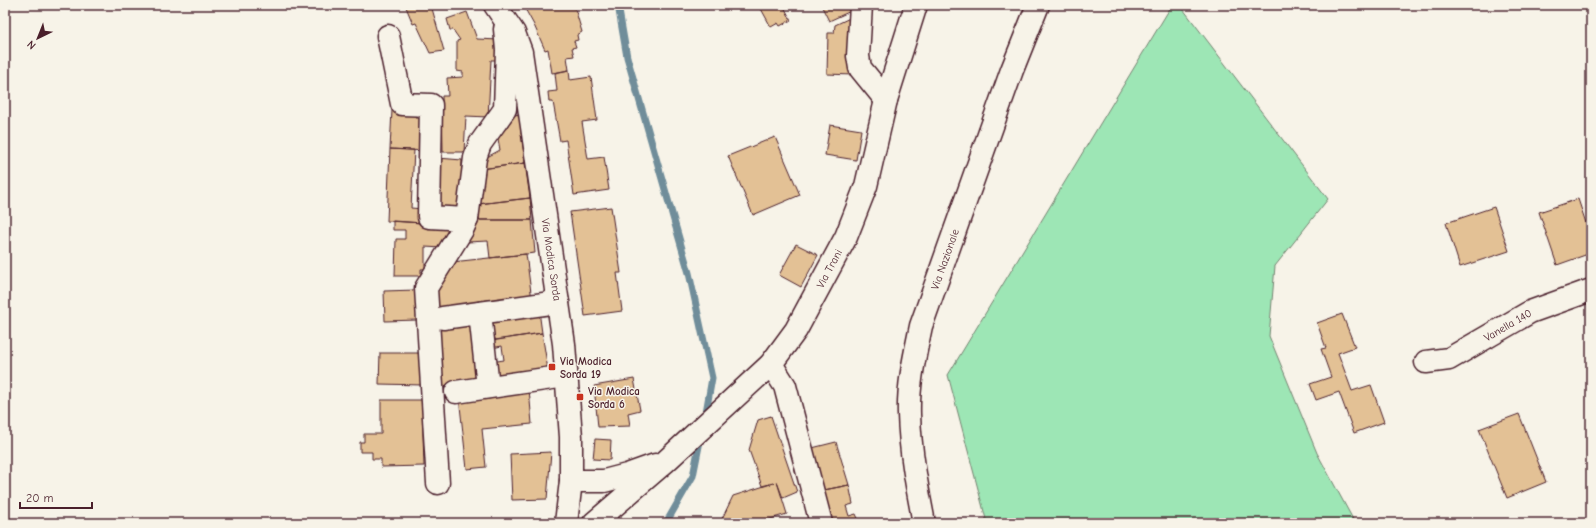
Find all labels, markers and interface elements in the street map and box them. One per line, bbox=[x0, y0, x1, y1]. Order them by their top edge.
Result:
north arrow bbox=[18, 18, 58, 58]
text: N bbox=[24, 38, 39, 52]
street label: Via Modica Sorda bbox=[539, 218, 564, 302]
street label: Via Nazionale bbox=[928, 227, 962, 292]
street label: Via Trani bbox=[814, 247, 845, 290]
street label: Vanella 140 bbox=[1482, 306, 1534, 344]
place label: Via Modica Sorda 19 bbox=[560, 355, 612, 381]
marker: Via Modica Sorda 19 bbox=[547, 362, 557, 372]
place label: Via Modica Sorda 6 bbox=[588, 385, 640, 411]
marker: Via Modica Sorda 6 bbox=[575, 392, 585, 402]
scale bar bbox=[20, 484, 92, 510]
text: 20 m bbox=[26, 491, 54, 505]

